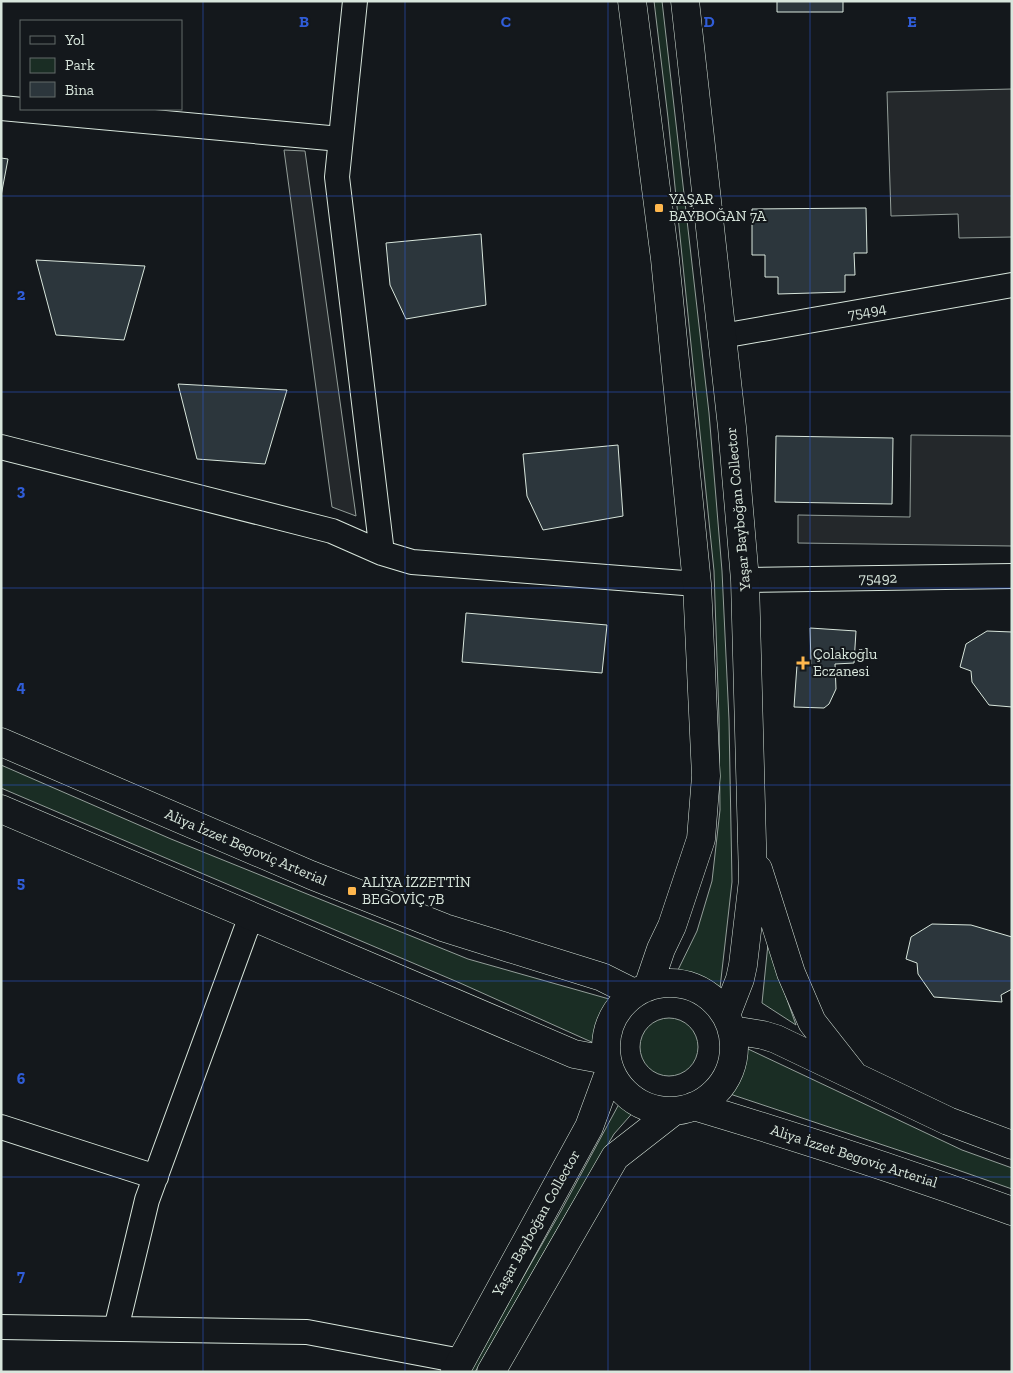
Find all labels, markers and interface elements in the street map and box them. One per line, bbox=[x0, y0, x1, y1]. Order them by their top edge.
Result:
text: B bbox=[299, 12, 309, 31]
text: C bbox=[501, 12, 511, 31]
text: D bbox=[703, 12, 715, 31]
text: E bbox=[907, 12, 917, 31]
legend bbox=[20, 20, 182, 110]
text: Yol bbox=[64, 31, 85, 49]
text: Park bbox=[65, 56, 95, 74]
text: Bina bbox=[65, 81, 94, 99]
place label: YAŞAR BAYBOĞAN 7A bbox=[668, 190, 767, 225]
marker: YAŞAR BAYBOĞAN 7A bbox=[653, 202, 665, 214]
text: 2 bbox=[17, 285, 26, 304]
street label: 75494 bbox=[846, 299, 888, 323]
street label: Yaşar Bayboğan Collector bbox=[722, 426, 754, 593]
text: 3 bbox=[17, 481, 26, 500]
street label: 75492 bbox=[859, 569, 898, 587]
place label: Çolakoğlu Eczanesi bbox=[813, 645, 878, 680]
marker: Çolakoğlu Eczanesi bbox=[797, 657, 809, 669]
text: 4 bbox=[16, 677, 26, 696]
street label: Aliya İzzet Begoviç Arterial bbox=[162, 805, 330, 889]
text: 5 bbox=[17, 873, 25, 892]
place label: ALİYA İZZETTİN BEGOVİÇ 7B bbox=[362, 873, 471, 908]
marker: ALİYA İZZETTİN BEGOVİÇ 7B bbox=[346, 885, 358, 897]
text: 6 bbox=[17, 1069, 26, 1088]
street label: Aliya İzzet Begoviç Arterial bbox=[768, 1120, 940, 1192]
street label: Yaşar Bayboğan Collector bbox=[488, 1147, 584, 1300]
text: 7 bbox=[17, 1266, 25, 1285]

